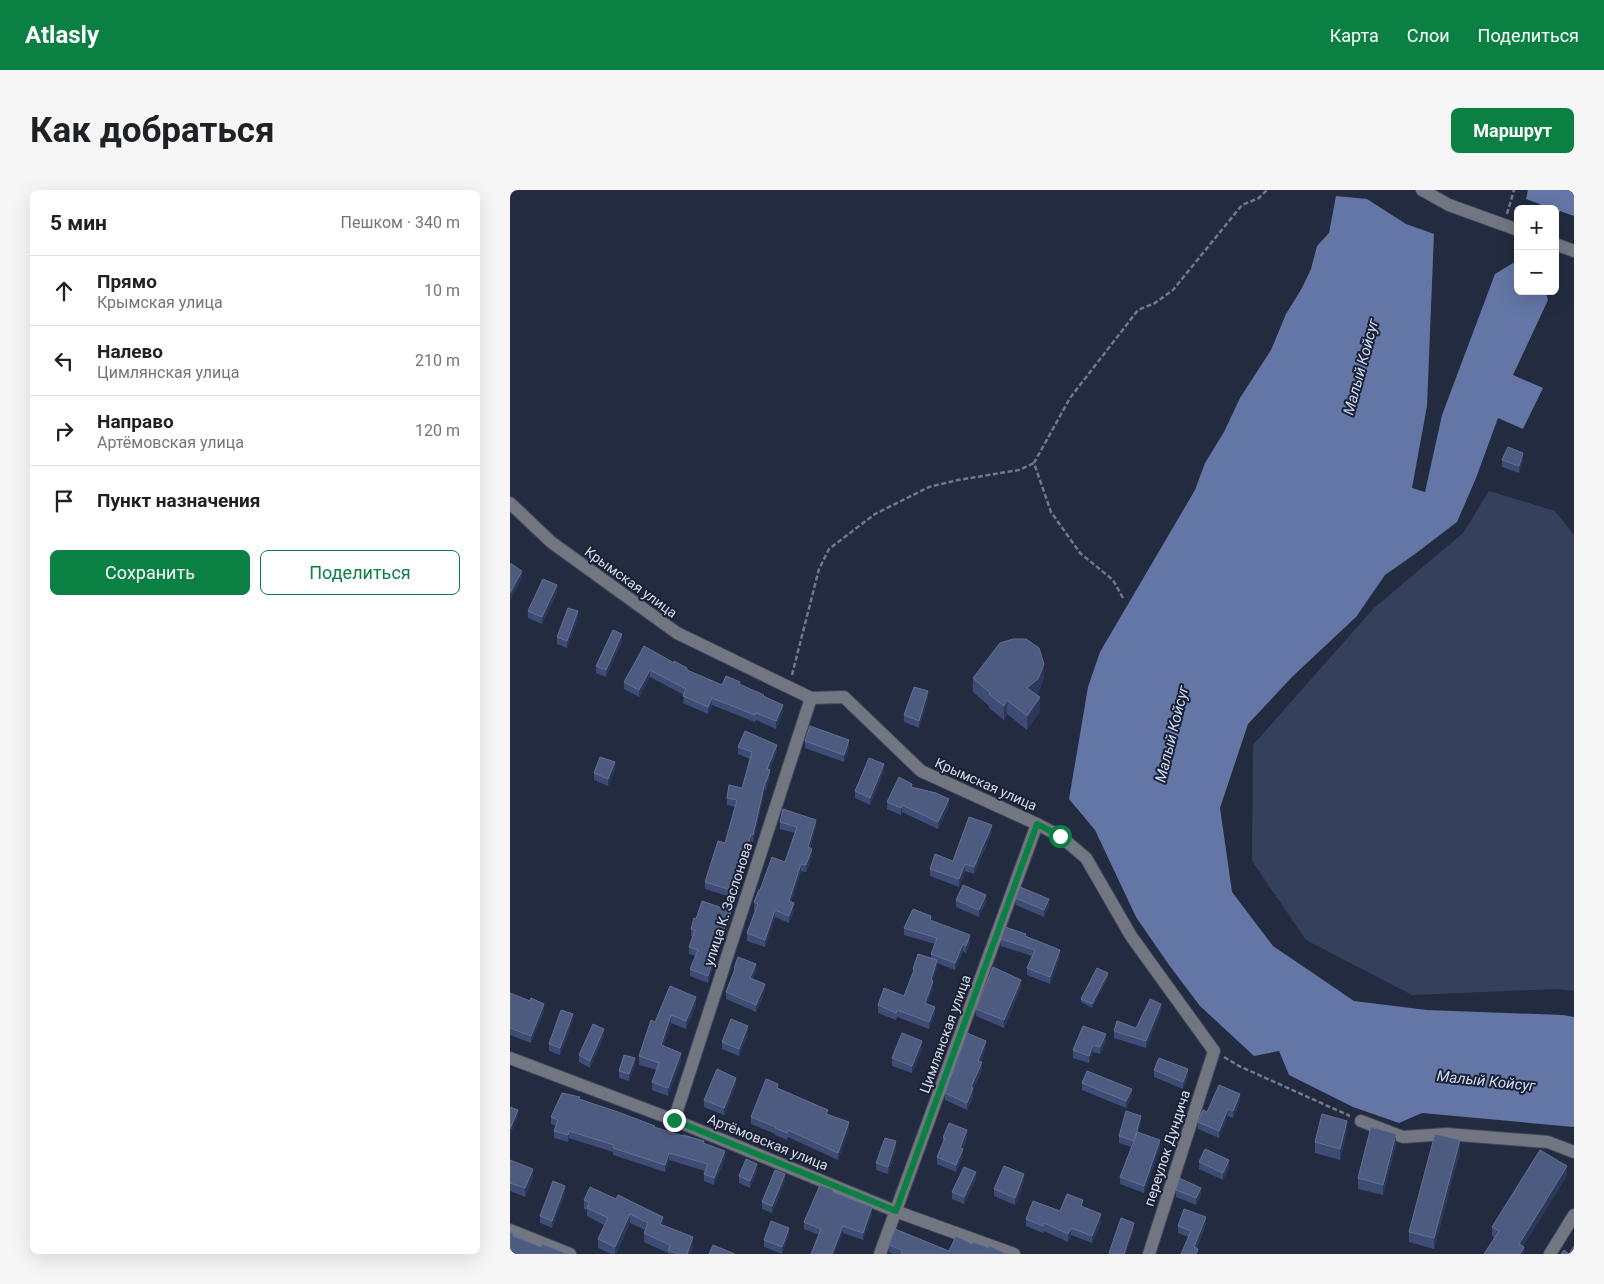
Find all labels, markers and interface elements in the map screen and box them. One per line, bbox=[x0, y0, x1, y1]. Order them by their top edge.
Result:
text: Atlasly bbox=[25, 21, 99, 49]
text: Карта bbox=[1330, 25, 1379, 46]
text: Слои bbox=[1407, 25, 1450, 46]
text: Поделиться bbox=[1478, 25, 1579, 46]
button: Маршрут bbox=[1451, 108, 1574, 153]
text: Как добраться bbox=[30, 110, 275, 151]
map controls bbox=[1514, 205, 1559, 295]
button: + bbox=[1514, 205, 1559, 250]
text: 5 мин bbox=[50, 211, 107, 235]
text: Пешком · 340 m bbox=[341, 213, 460, 232]
button: − bbox=[1514, 250, 1559, 295]
text: Прямо bbox=[97, 270, 157, 293]
icon: ahead bbox=[50, 277, 78, 305]
text: 10 m bbox=[424, 281, 460, 300]
text: Крымская улица bbox=[97, 293, 223, 312]
water label: Малый Койсуг bbox=[1340, 316, 1383, 417]
text: Налево bbox=[97, 340, 163, 363]
icon: left bbox=[50, 347, 78, 375]
text: 210 m bbox=[415, 351, 460, 370]
text: Цимлянская улица bbox=[97, 363, 239, 382]
text: Направо bbox=[97, 410, 174, 433]
icon: right bbox=[50, 417, 78, 445]
text: 120 m bbox=[415, 421, 460, 440]
text: Артёмовская улица bbox=[97, 433, 244, 452]
icon: arrive bbox=[50, 487, 78, 515]
text: Пункт назначения bbox=[97, 489, 260, 512]
street label: Крымская улица bbox=[582, 543, 680, 621]
button: Сохранить bbox=[50, 550, 250, 595]
button: Поделиться bbox=[260, 550, 460, 595]
water label: Малый Койсуг bbox=[1151, 683, 1193, 784]
street label: Крымская улица bbox=[932, 754, 1040, 814]
route start bbox=[1049, 825, 1072, 848]
street label: улица К. Заслонова bbox=[700, 840, 756, 968]
street label: Цимлянская улица bbox=[916, 973, 974, 1095]
water label: Малый Койсуг bbox=[1436, 1067, 1537, 1095]
street label: переулок Дундича bbox=[1141, 1088, 1193, 1208]
route end bbox=[663, 1109, 686, 1132]
street label: Артёмовская улица bbox=[705, 1111, 831, 1173]

